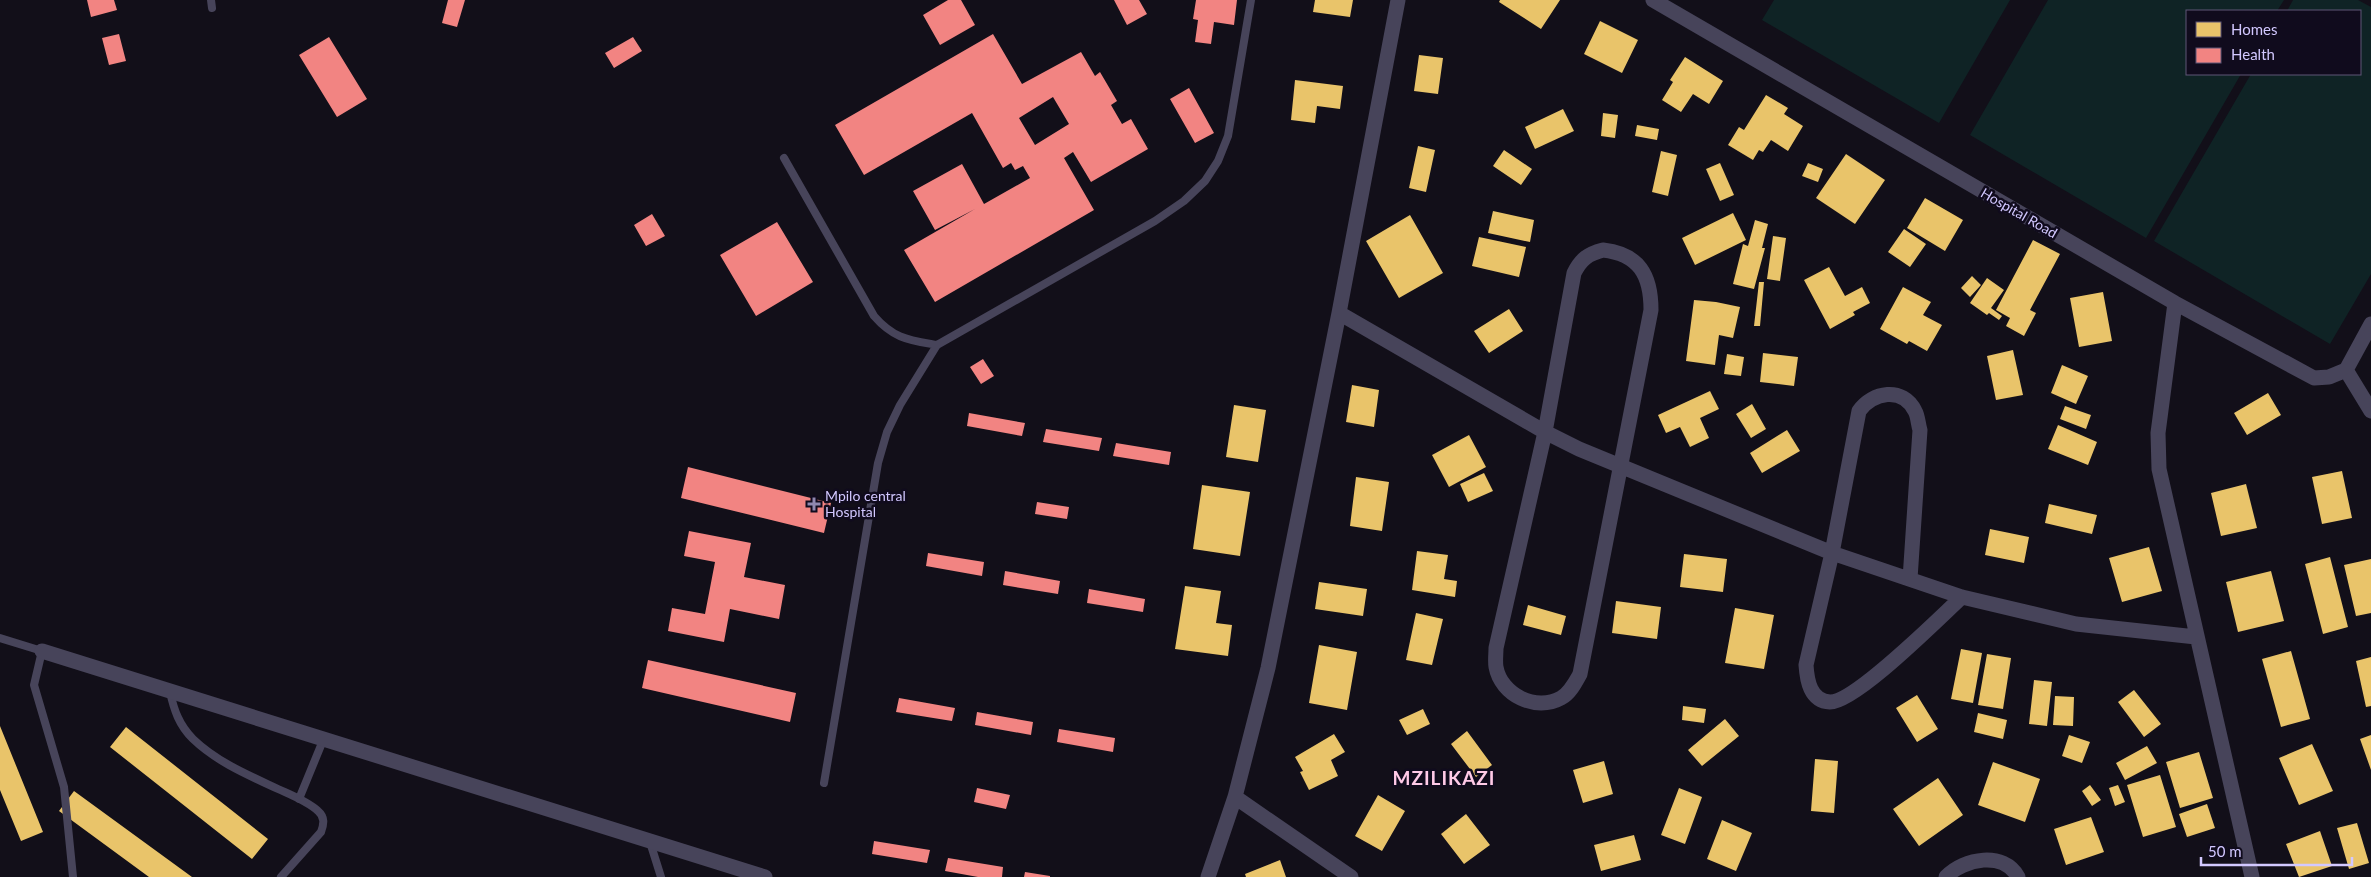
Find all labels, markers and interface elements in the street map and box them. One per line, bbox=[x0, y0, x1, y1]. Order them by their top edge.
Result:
legend bbox=[2186, 10, 2361, 75]
text: Homes bbox=[2231, 20, 2277, 38]
text: Health bbox=[2231, 45, 2275, 63]
street label: Hospital Road bbox=[1978, 184, 2061, 241]
place label: Mpilo central Hospital bbox=[825, 487, 906, 520]
marker: Mpilo central Hospital bbox=[807, 497, 821, 511]
district label: MZILIKAZI bbox=[1393, 766, 1495, 789]
scale bar bbox=[2201, 834, 2352, 866]
text: 50 m bbox=[2208, 842, 2242, 860]

